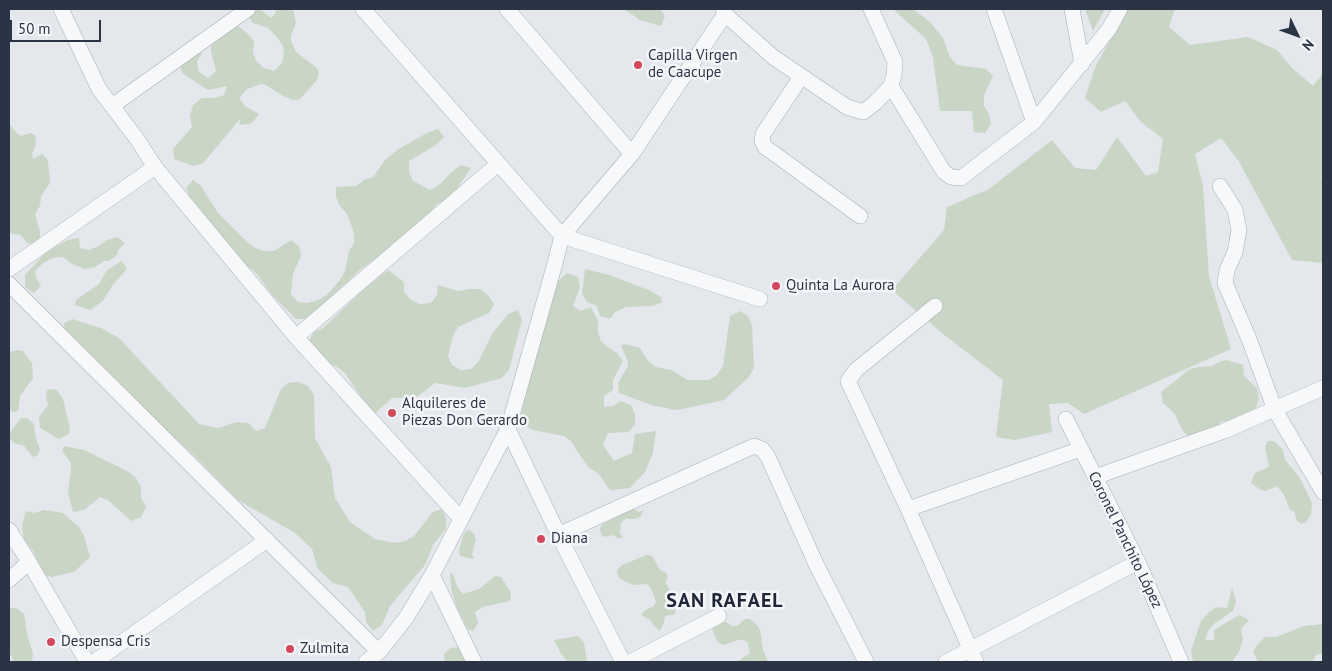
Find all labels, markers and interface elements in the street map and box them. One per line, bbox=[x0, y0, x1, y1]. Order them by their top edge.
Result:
scale bar bbox=[12, 10, 104, 42]
north arrow bbox=[1272, 10, 1322, 60]
text: 50 m bbox=[18, 19, 51, 38]
text: N bbox=[1298, 36, 1318, 54]
place label: Capilla Virgen de Caacupe bbox=[648, 47, 738, 82]
marker: Capilla Virgen de Caacupe bbox=[632, 59, 644, 71]
place label: Quinta La Aurora bbox=[786, 277, 895, 295]
marker: Quinta La Aurora bbox=[770, 280, 782, 292]
place label: Alquileres de Piezas Don Gerardo bbox=[402, 395, 527, 430]
marker: Alquileres de Piezas Don Gerardo bbox=[386, 407, 398, 419]
street label: Coronel Panchito López bbox=[1084, 469, 1166, 611]
place label: Diana bbox=[551, 530, 588, 548]
marker: Diana bbox=[535, 533, 547, 545]
district label: SAN RAFAEL bbox=[665, 589, 785, 613]
place label: Despensa Cris bbox=[61, 633, 150, 651]
marker: Despensa Cris bbox=[45, 636, 57, 648]
place label: Zulmita bbox=[300, 640, 349, 658]
marker: Zulmita bbox=[284, 643, 296, 655]

